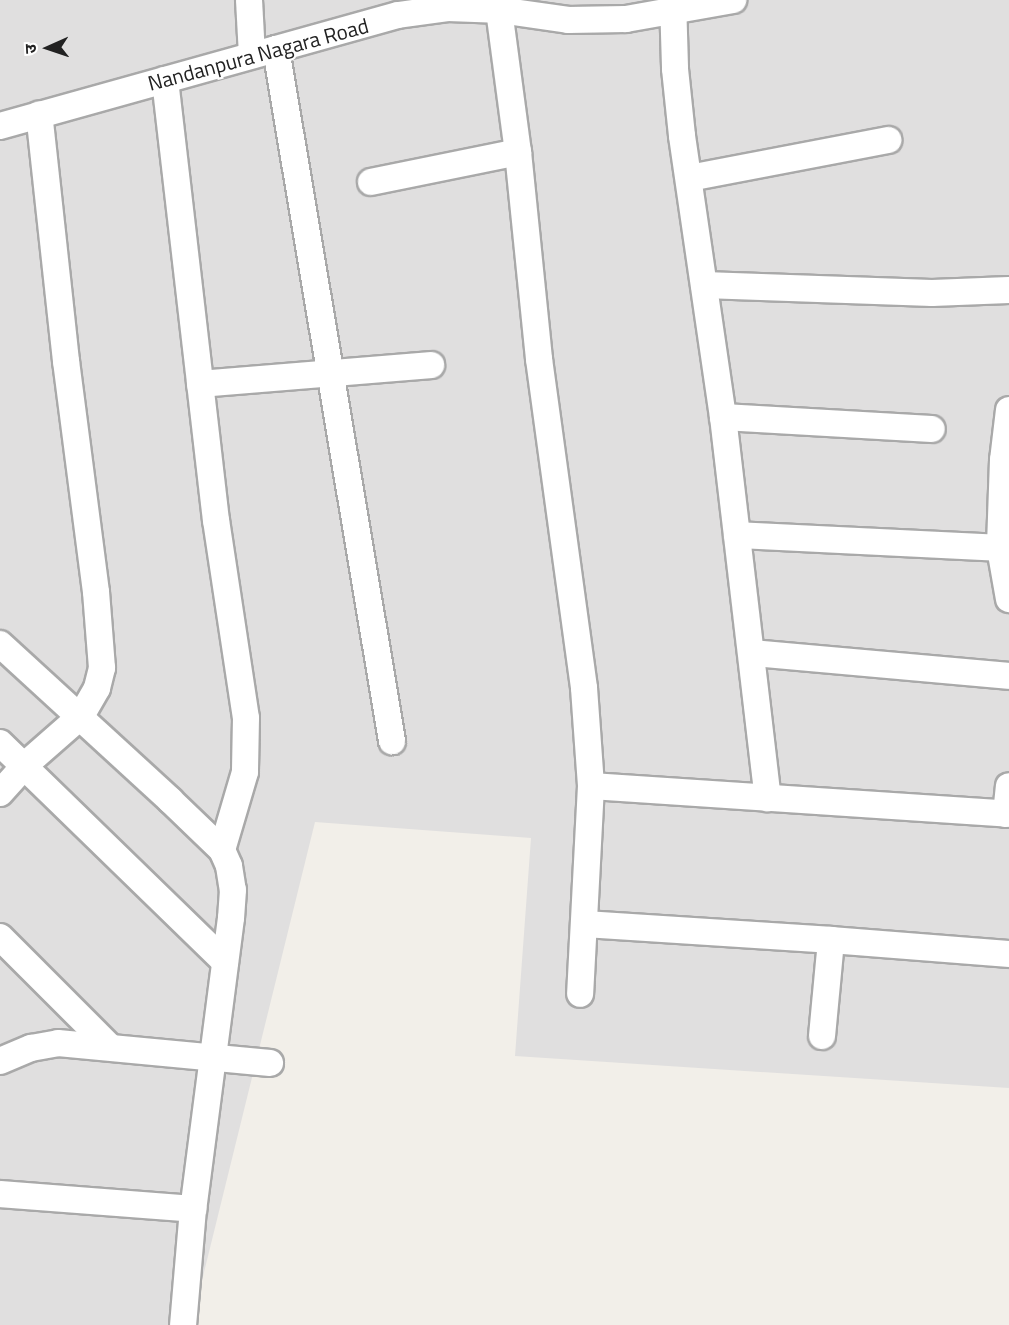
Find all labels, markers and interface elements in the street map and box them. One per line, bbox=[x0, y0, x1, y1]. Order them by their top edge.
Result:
street label: Nandanpura Nagara Road bbox=[145, 12, 371, 96]
north arrow bbox=[18, 18, 78, 78]
text: उ bbox=[18, 44, 42, 54]

